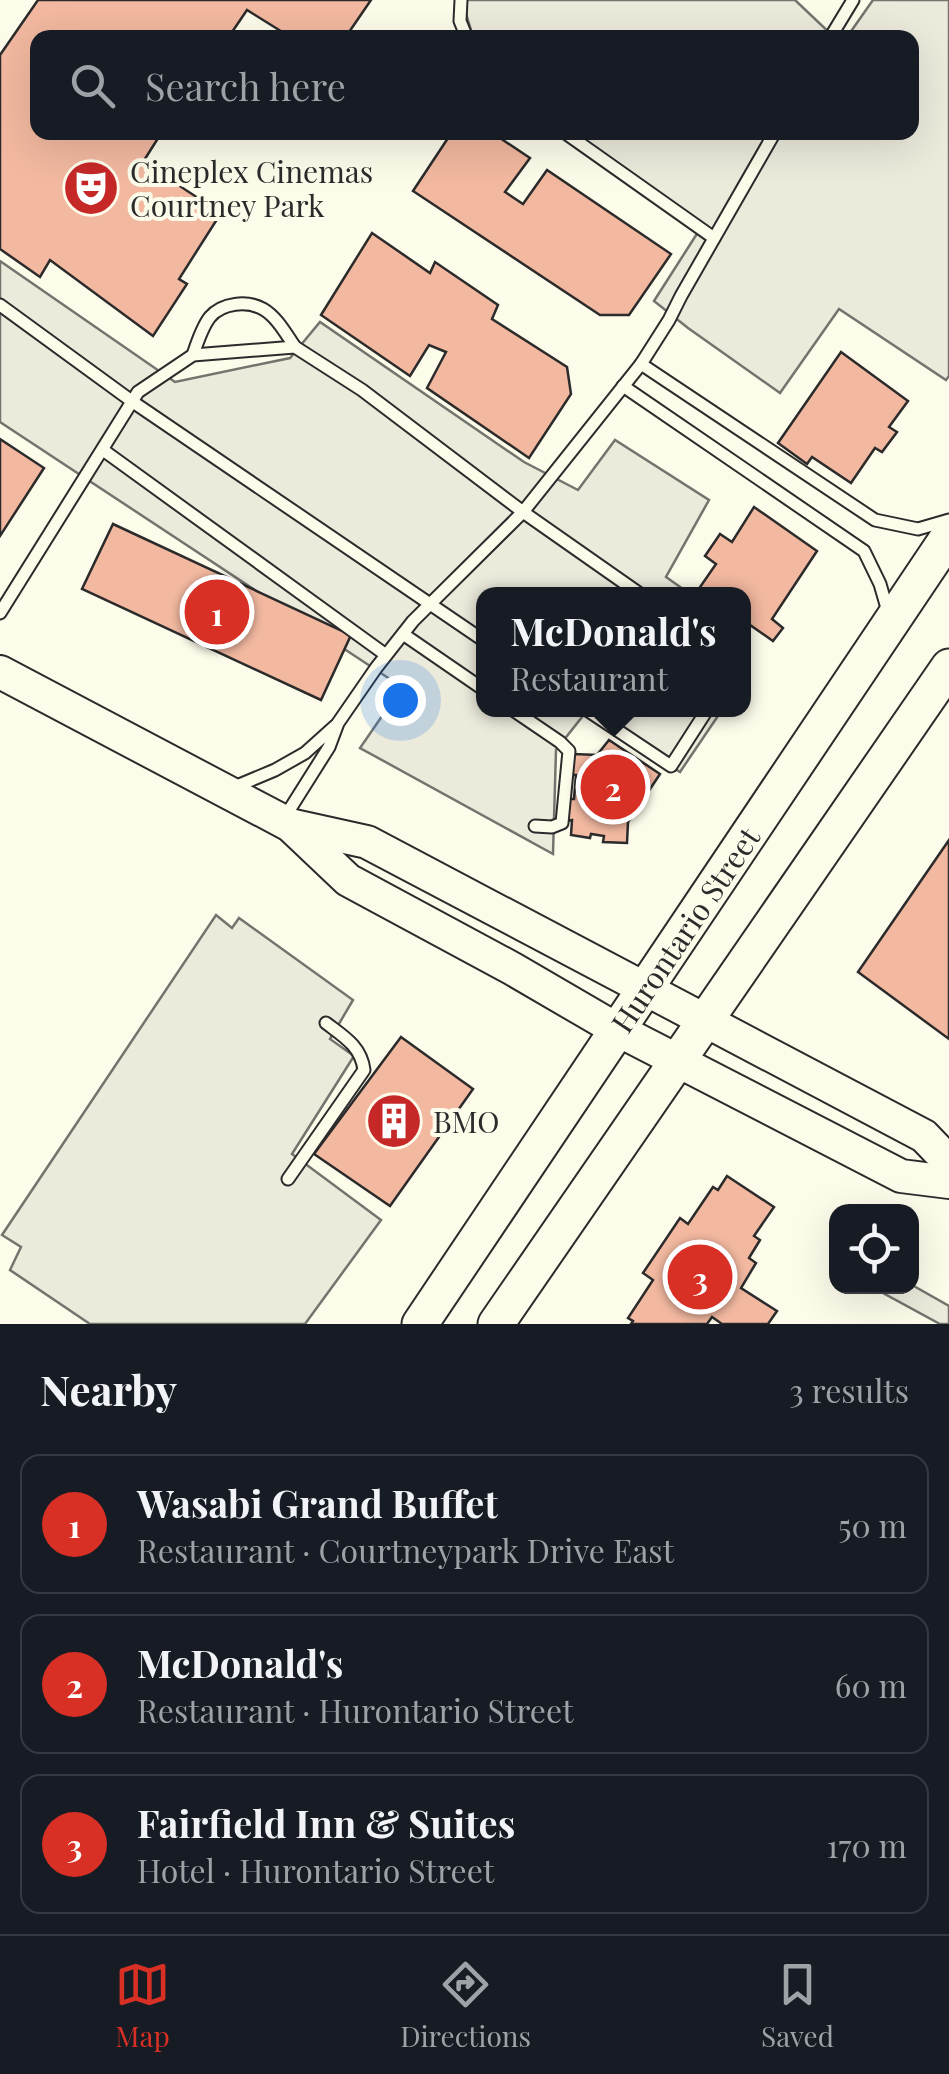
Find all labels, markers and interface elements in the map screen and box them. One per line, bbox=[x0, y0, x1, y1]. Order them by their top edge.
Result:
search box bbox=[30, 30, 919, 140]
icon: search bbox=[65, 58, 120, 113]
text: Search here bbox=[145, 60, 346, 111]
place label: Cineplex Cinemas Courtney Park bbox=[130, 151, 373, 225]
theatre icon: Cineplex Cinemas Courtney Park bbox=[61, 158, 121, 218]
pin: 1 bbox=[184, 574, 250, 650]
popup bbox=[476, 587, 751, 717]
text: McDonald's bbox=[510, 605, 717, 656]
text: Restaurant bbox=[510, 656, 668, 699]
your location bbox=[375, 675, 426, 726]
pin: 2 bbox=[580, 750, 646, 824]
street label: Hurontario Street bbox=[601, 819, 768, 1040]
building icon: BMO bbox=[364, 1091, 424, 1151]
place label: BMO bbox=[433, 1101, 500, 1141]
map controls bbox=[829, 1204, 919, 1294]
button: locate bbox=[829, 1204, 919, 1294]
pin: 3 bbox=[668, 1240, 732, 1314]
text: Nearby bbox=[40, 1361, 177, 1417]
text: 3 results bbox=[789, 1368, 909, 1411]
text: Wasabi Grand Buffet bbox=[137, 1477, 498, 1528]
text: 1 bbox=[68, 1503, 81, 1546]
text: 50 m bbox=[838, 1503, 907, 1546]
text: Restaurant · Courtneypark Drive East bbox=[137, 1528, 674, 1571]
text: McDonald's bbox=[137, 1637, 343, 1688]
text: 2 bbox=[66, 1663, 83, 1706]
text: 60 m bbox=[835, 1663, 907, 1706]
text: Restaurant · Hurontario Street bbox=[137, 1688, 574, 1731]
text: Fairfield Inn & Suites bbox=[137, 1797, 515, 1848]
text: 3 bbox=[67, 1823, 82, 1866]
text: 170 m bbox=[827, 1823, 907, 1866]
text: Hotel · Hurontario Street bbox=[137, 1848, 494, 1891]
tab: Map bbox=[115, 1957, 170, 2054]
tab: Directions bbox=[400, 1957, 531, 2054]
tab: Saved bbox=[761, 1957, 834, 2054]

